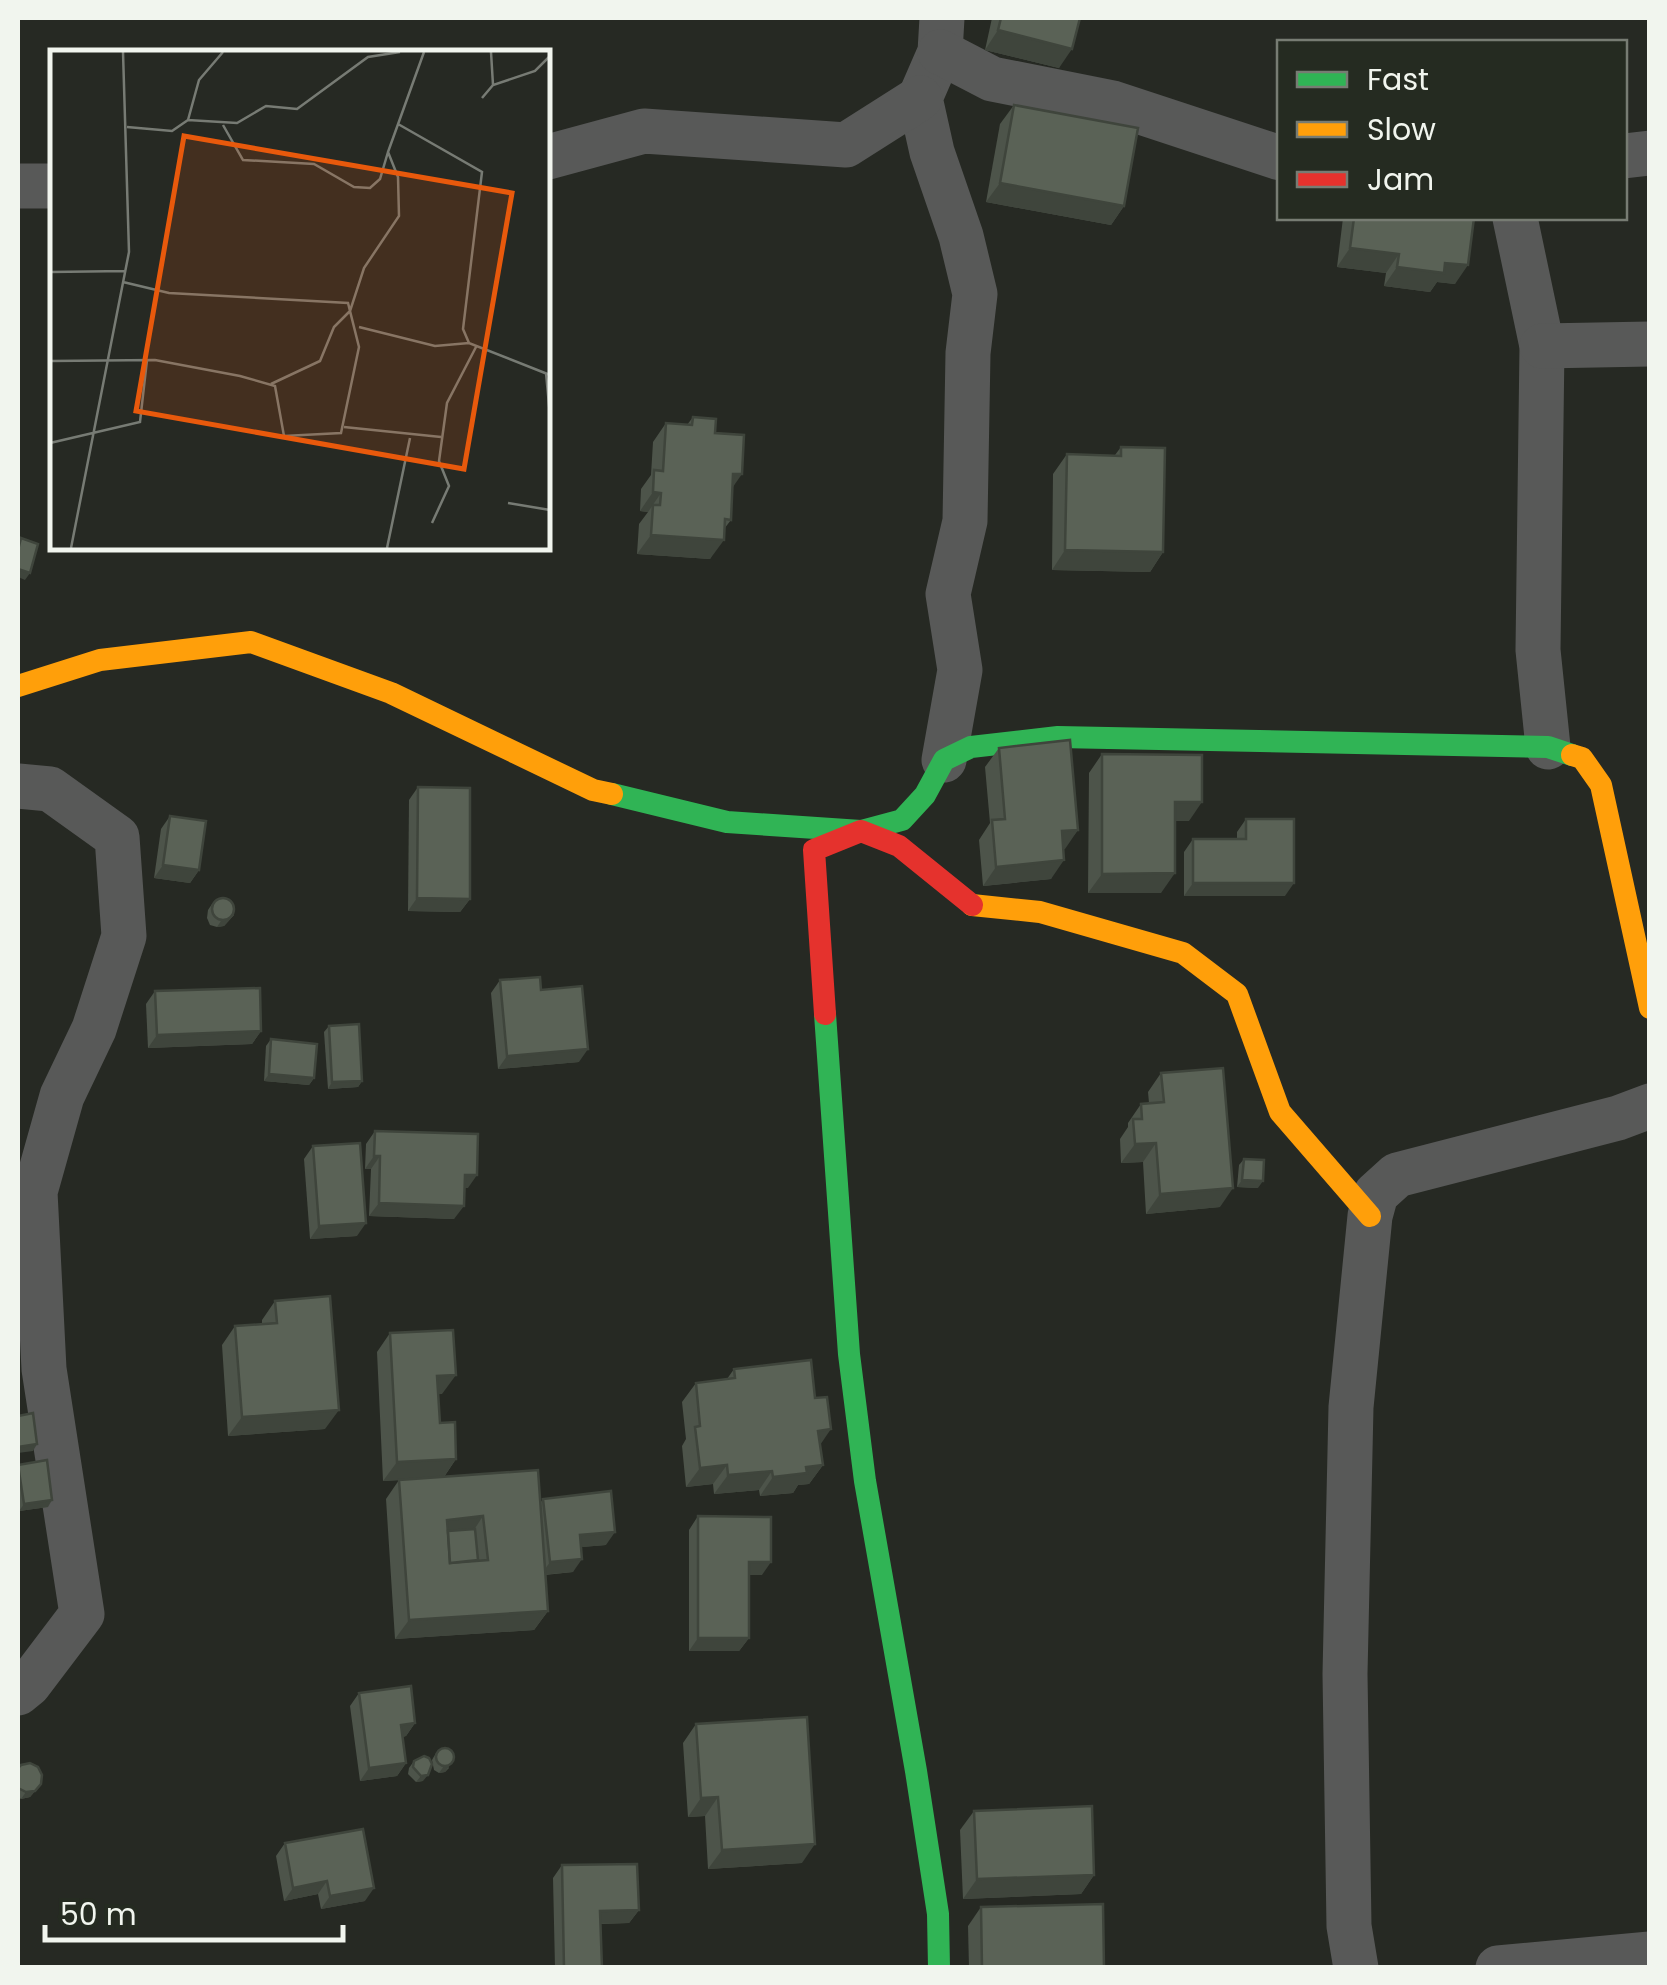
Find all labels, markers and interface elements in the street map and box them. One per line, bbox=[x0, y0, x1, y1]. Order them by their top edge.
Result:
legend bbox=[1277, 40, 1627, 220]
inset map bbox=[50, 50, 550, 550]
text: Fast bbox=[1367, 58, 1429, 101]
text: Slow bbox=[1367, 108, 1436, 151]
text: Jam bbox=[1367, 158, 1434, 201]
scale bar bbox=[45, 1880, 342, 1942]
text: 50 m bbox=[60, 1893, 137, 1936]

